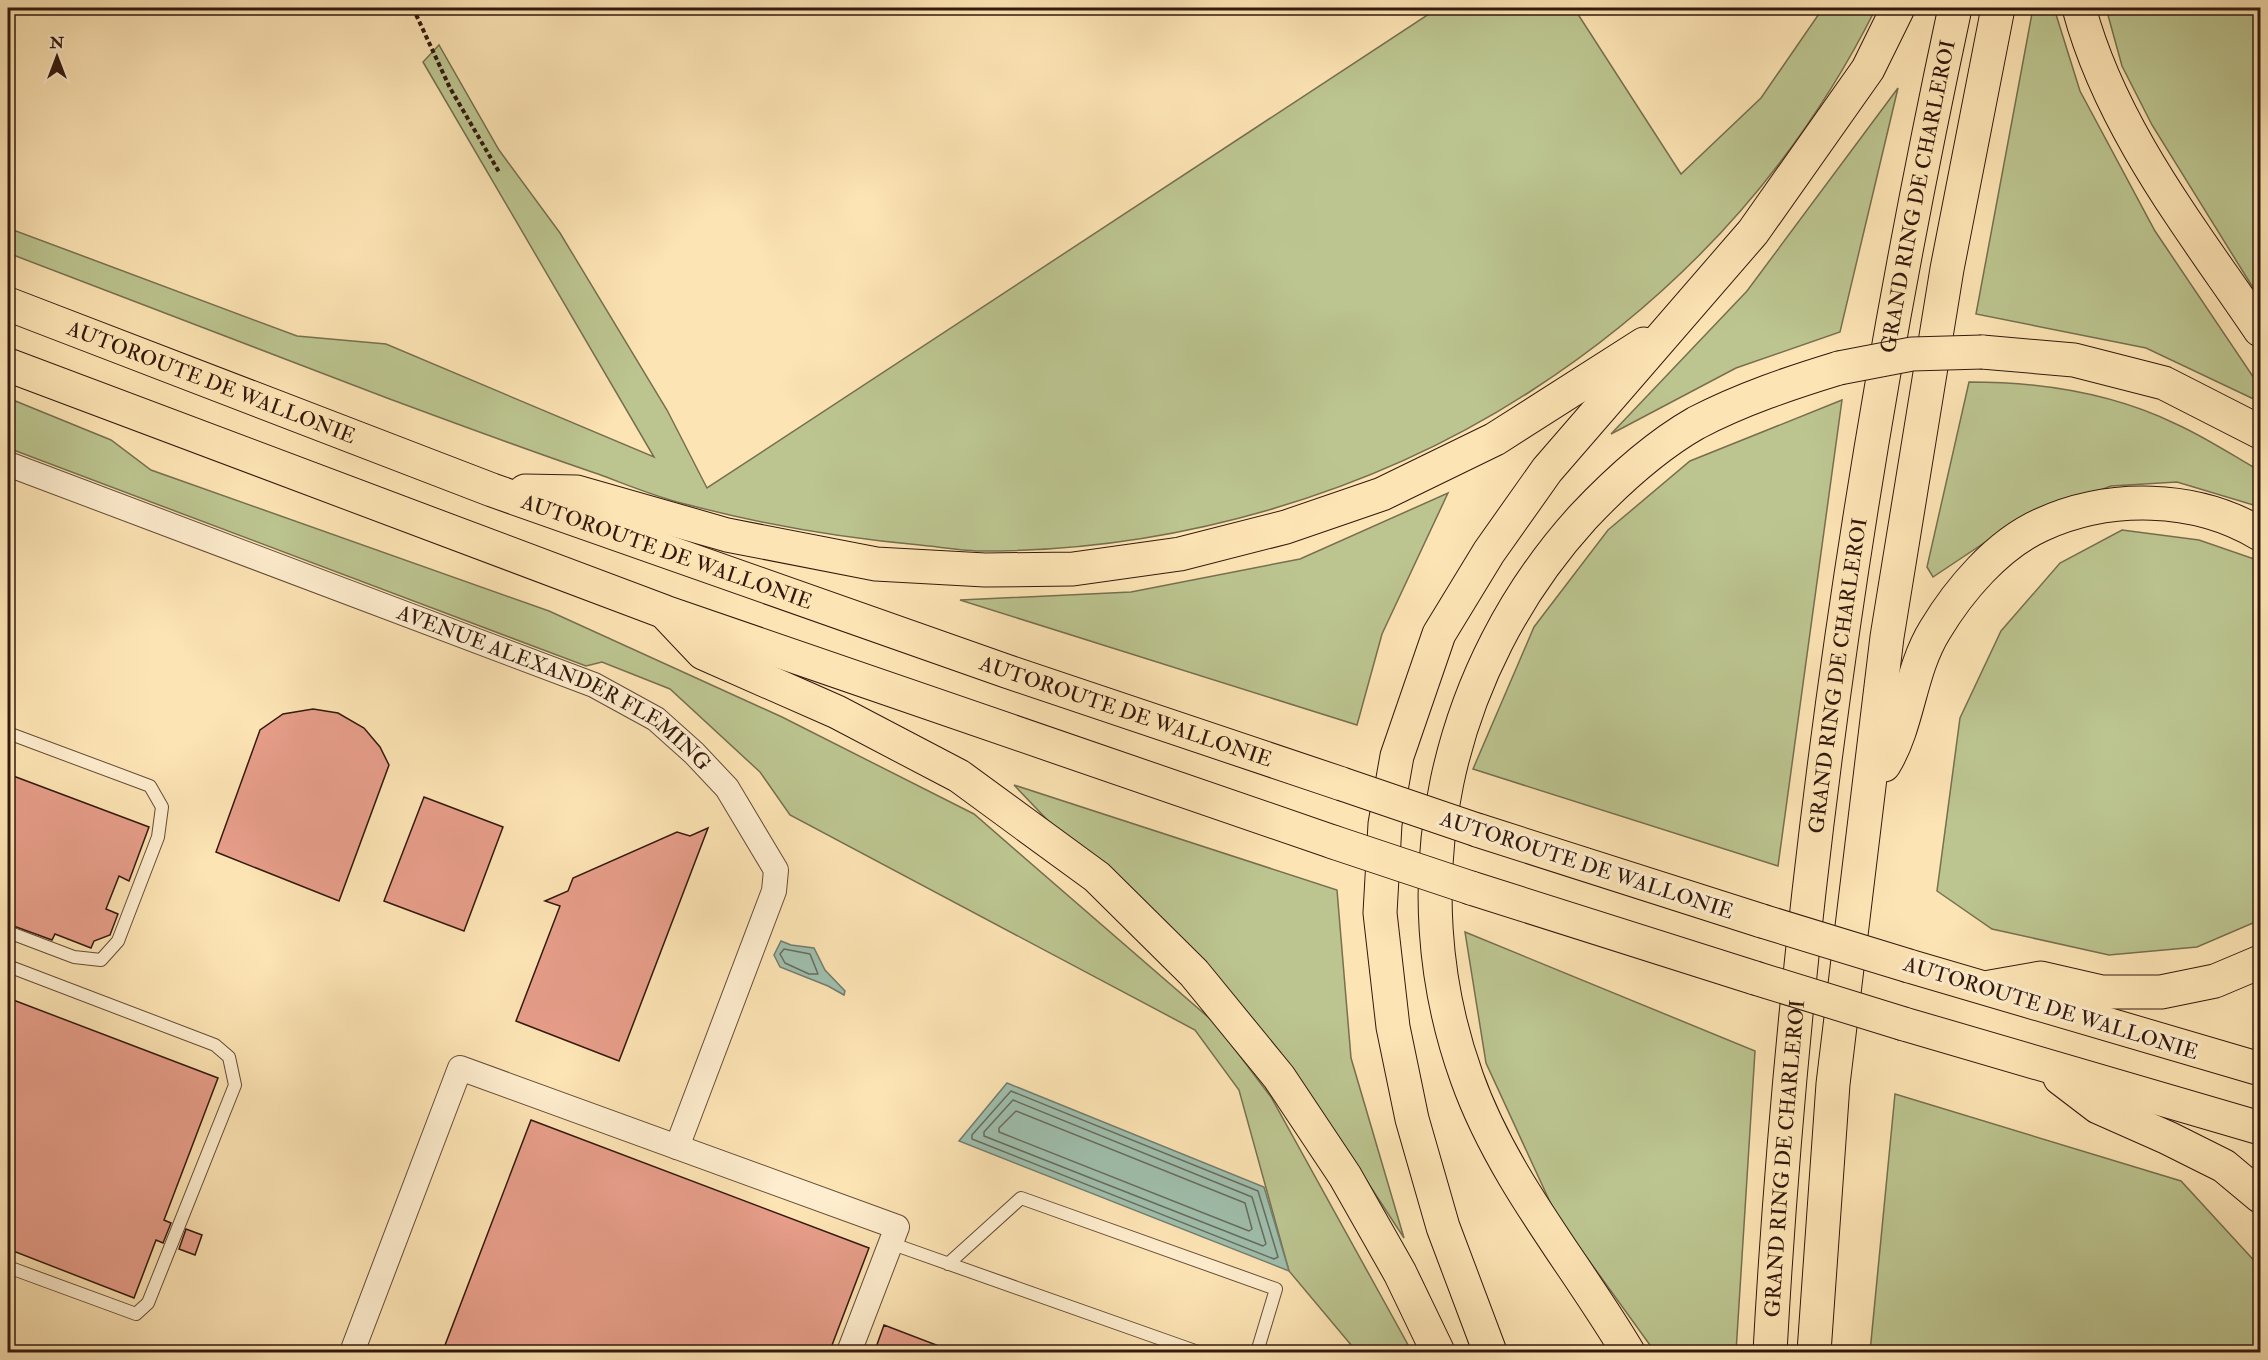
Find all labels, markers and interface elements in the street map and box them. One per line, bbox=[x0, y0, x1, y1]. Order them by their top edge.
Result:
north arrow bbox=[27, 27, 87, 87]
text: N bbox=[49, 33, 65, 53]
street label: GRAND RING DE CHARLEROI bbox=[1875, 37, 1962, 355]
street label: AUTOROUTE DE WALLONIE bbox=[62, 315, 359, 450]
street label: AUTOROUTE DE WALLONIE bbox=[517, 488, 816, 616]
street label: GRAND RING DE CHARLEROI bbox=[1803, 516, 1874, 835]
street label: AVENUE ALEXANDER FLEMING bbox=[392, 599, 717, 776]
street label: AUTOROUTE DE WALLONIE bbox=[975, 649, 1276, 774]
street label: AUTOROUTE DE WALLONIE bbox=[1436, 805, 1737, 926]
street label: AUTOROUTE DE WALLONIE bbox=[1899, 950, 2201, 1066]
street label: GRAND RING DE CHARLEROI bbox=[1759, 999, 1811, 1318]

